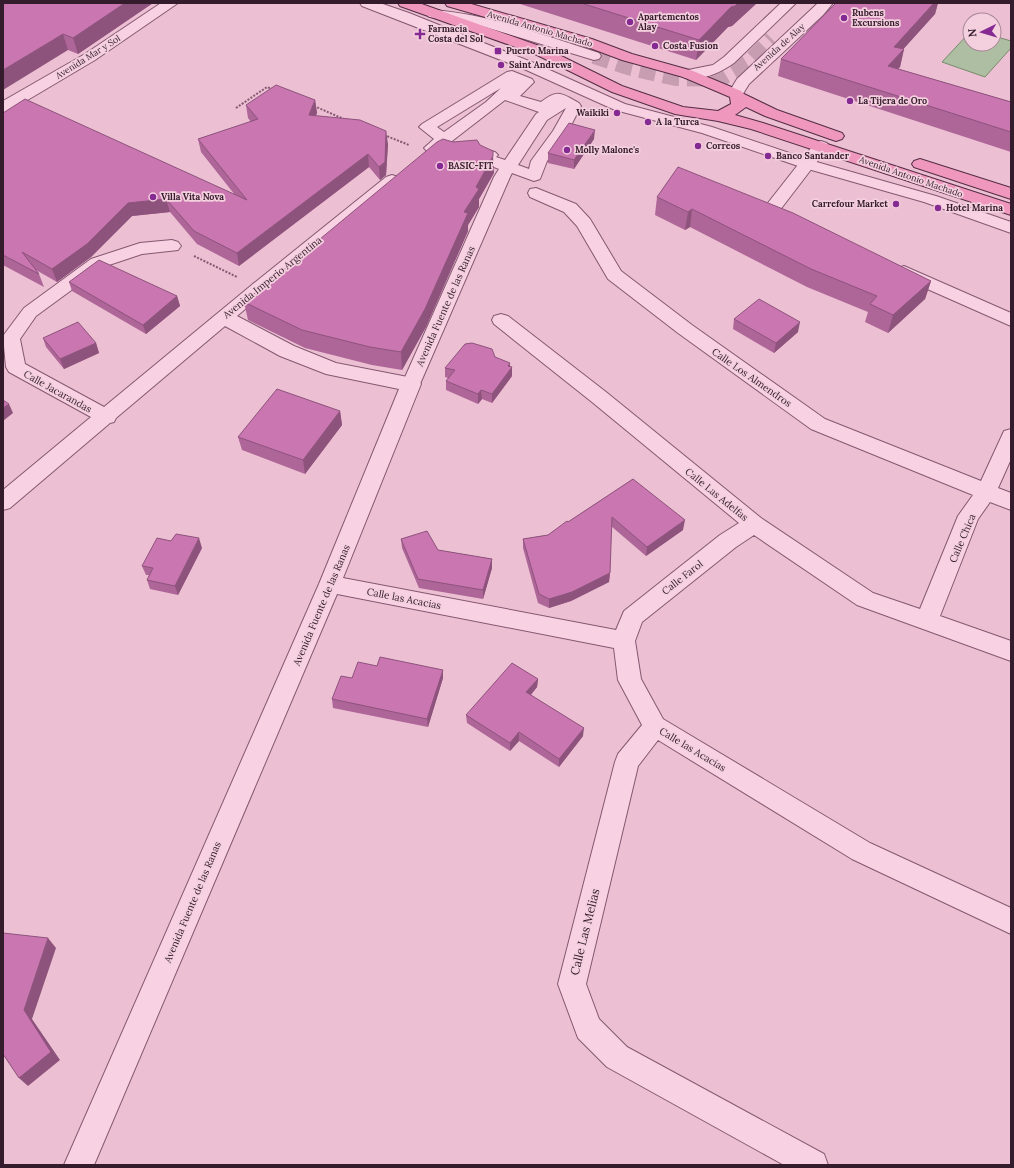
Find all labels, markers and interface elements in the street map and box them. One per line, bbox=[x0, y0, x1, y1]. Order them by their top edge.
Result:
place label: Rubens Excursions bbox=[852, 7, 900, 28]
street label: Avenida Antonio Machado bbox=[485, 8, 594, 49]
place label: Apartementos Alay bbox=[638, 11, 700, 32]
north arrow bbox=[962, 12, 1002, 52]
marker: Rubens Excursions bbox=[839, 13, 849, 23]
marker: Apartementos Alay bbox=[625, 17, 635, 27]
street label: Avenida de Alay bbox=[750, 21, 807, 73]
place label: Farmacia Costa del Sol bbox=[428, 23, 483, 44]
text: N bbox=[965, 28, 979, 38]
marker: Farmacia Costa del Sol bbox=[415, 29, 425, 39]
street label: Avenida Mar y Sol bbox=[52, 32, 123, 81]
place label: Costa Fusion bbox=[663, 40, 718, 51]
marker: Costa Fusion bbox=[650, 41, 660, 51]
place label: Puerto Marina bbox=[506, 45, 569, 56]
marker: Puerto Marina bbox=[493, 46, 503, 56]
place label: Saint Andrews bbox=[509, 59, 572, 70]
marker: Saint Andrews bbox=[496, 60, 506, 70]
place label: La Tijera de Oro bbox=[858, 95, 927, 106]
marker: La Tijera de Oro bbox=[845, 96, 855, 106]
place label: Waikiki bbox=[576, 107, 609, 118]
marker: Waikiki bbox=[612, 108, 622, 118]
place label: A la Turca bbox=[656, 116, 700, 127]
marker: A la Turca bbox=[643, 117, 653, 127]
place label: Correos bbox=[706, 140, 741, 151]
marker: Correos bbox=[693, 141, 703, 151]
place label: Molly Malone's bbox=[575, 144, 640, 155]
marker: Molly Malone's bbox=[562, 145, 572, 155]
place label: Banco Santander bbox=[776, 150, 850, 161]
marker: Banco Santander bbox=[763, 151, 773, 161]
street label: Avenida Antonio Machado bbox=[857, 153, 964, 199]
place label: BASIC-FIT bbox=[448, 160, 493, 171]
marker: BASIC-FIT bbox=[435, 161, 445, 171]
place label: Villa Vita Nova bbox=[161, 191, 224, 202]
marker: Villa Vita Nova bbox=[148, 192, 158, 202]
place label: Carrefour Market bbox=[812, 198, 888, 209]
marker: Carrefour Market bbox=[891, 199, 901, 209]
place label: Hotel Marina bbox=[946, 202, 1003, 213]
marker: Hotel Marina bbox=[933, 203, 943, 213]
street label: Avenida Imperio Argentina bbox=[219, 233, 324, 322]
street label: Avenida Fuente de las Ranas bbox=[413, 244, 478, 369]
street label: Calle Los Almendros bbox=[709, 345, 795, 410]
street label: Calle Jacarandas bbox=[21, 367, 95, 416]
street label: Calle Las Adelfas bbox=[682, 465, 751, 524]
street label: Calle Chica bbox=[946, 512, 979, 565]
street label: Avenida Fuente de las Ranas bbox=[290, 542, 353, 669]
street label: Calle Farol bbox=[659, 557, 706, 598]
street label: Calle las Acacias bbox=[366, 585, 443, 612]
street label: Calle las Acacias bbox=[657, 724, 729, 775]
street label: Avenida Fuente de las Ranas bbox=[161, 839, 224, 966]
street label: Calle Las Melias bbox=[567, 887, 603, 977]

